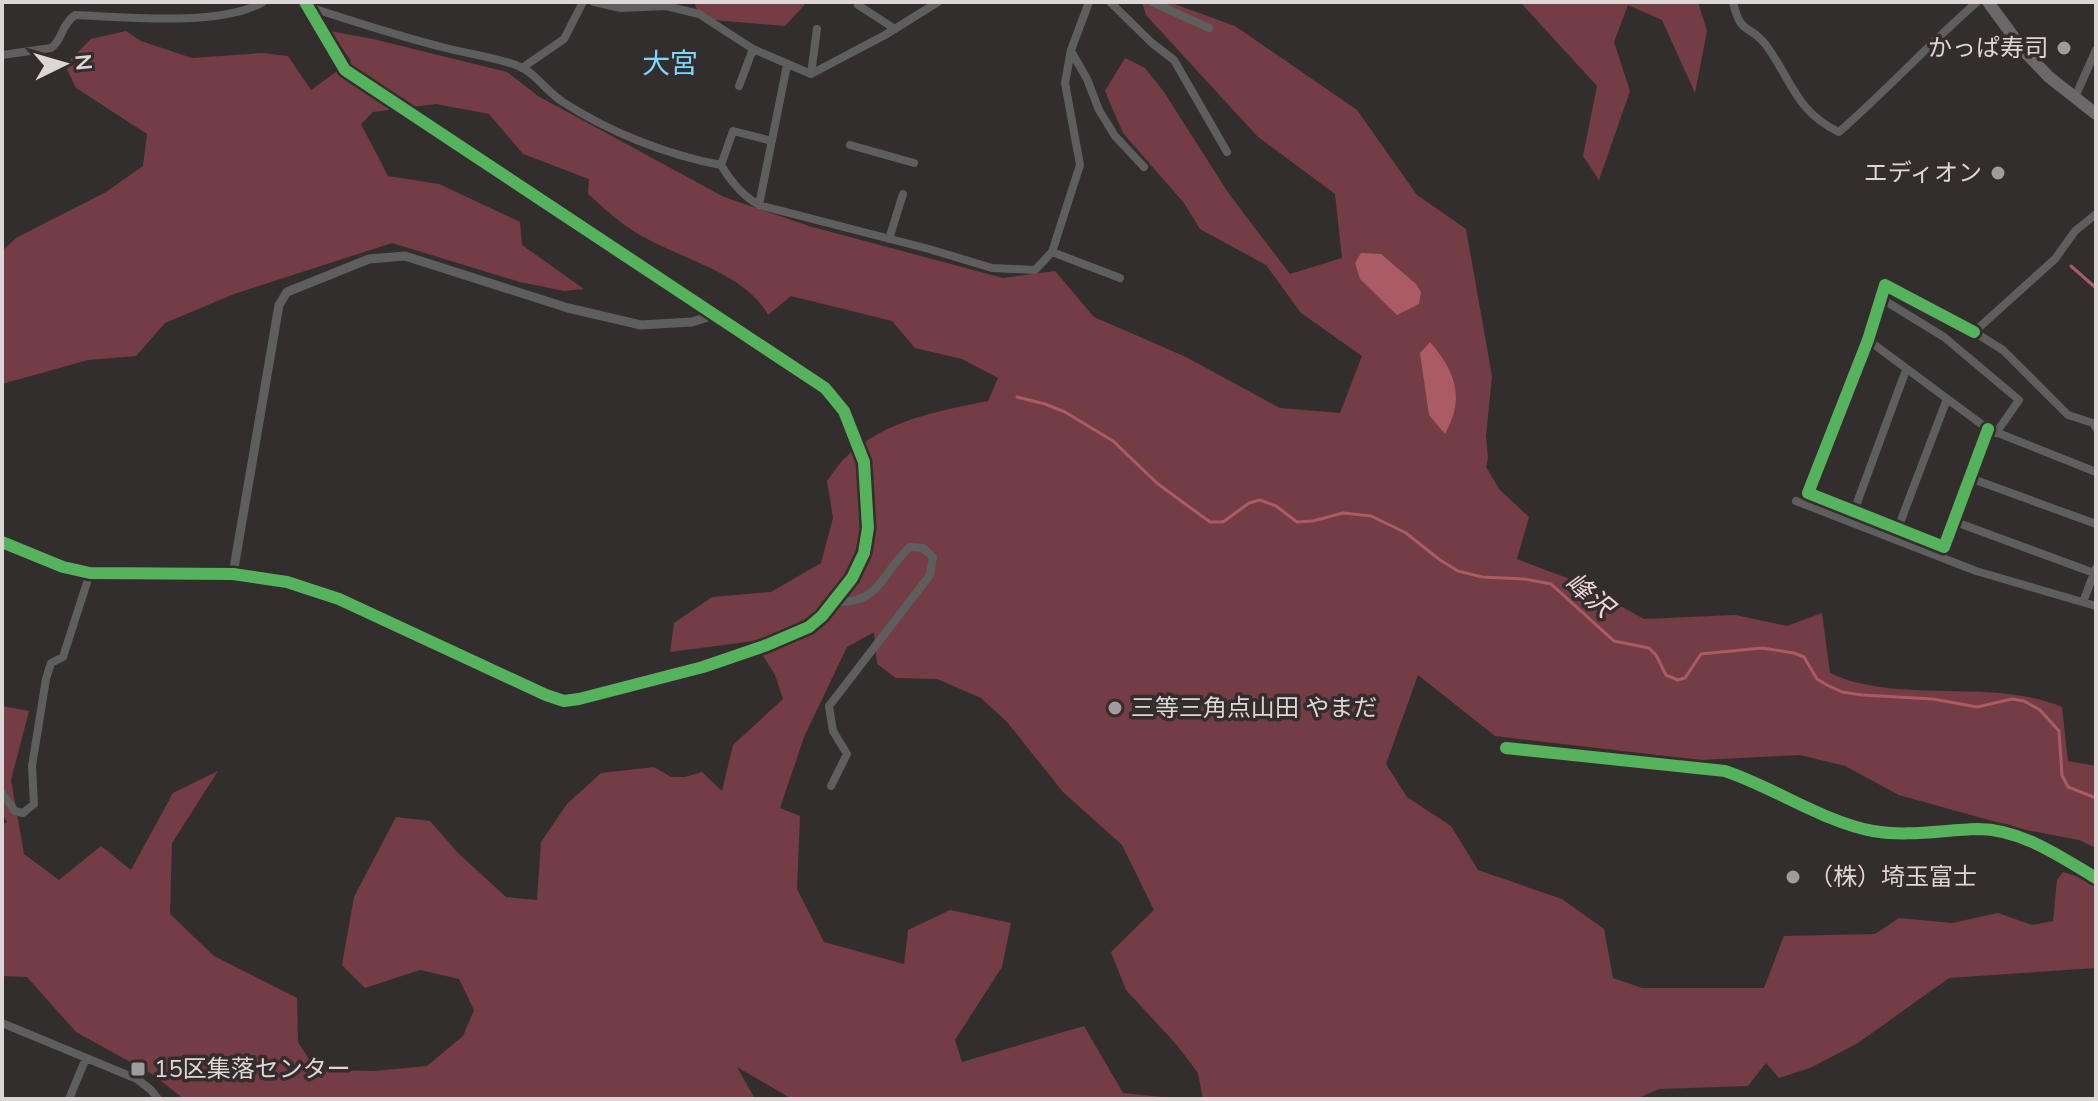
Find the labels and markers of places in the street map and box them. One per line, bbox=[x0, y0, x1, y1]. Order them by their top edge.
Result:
place label: かっぱ寿司 bbox=[1928, 32, 2048, 64]
marker: かっぱ寿司 bbox=[2055, 39, 2073, 57]
place label: エディオン bbox=[1864, 157, 1982, 189]
marker: エディオン bbox=[1989, 164, 2007, 182]
place label: 三等三角点山田 やまだ bbox=[1131, 692, 1377, 724]
marker: 三等三角点山田 やまだ bbox=[1106, 699, 1124, 717]
place label: （株）埼玉富士 bbox=[1809, 861, 1977, 893]
marker: （株）埼玉富士 bbox=[1784, 868, 1802, 886]
place label: 15区集落センター bbox=[154, 1053, 351, 1085]
marker: 15区集落センター bbox=[129, 1060, 147, 1078]

